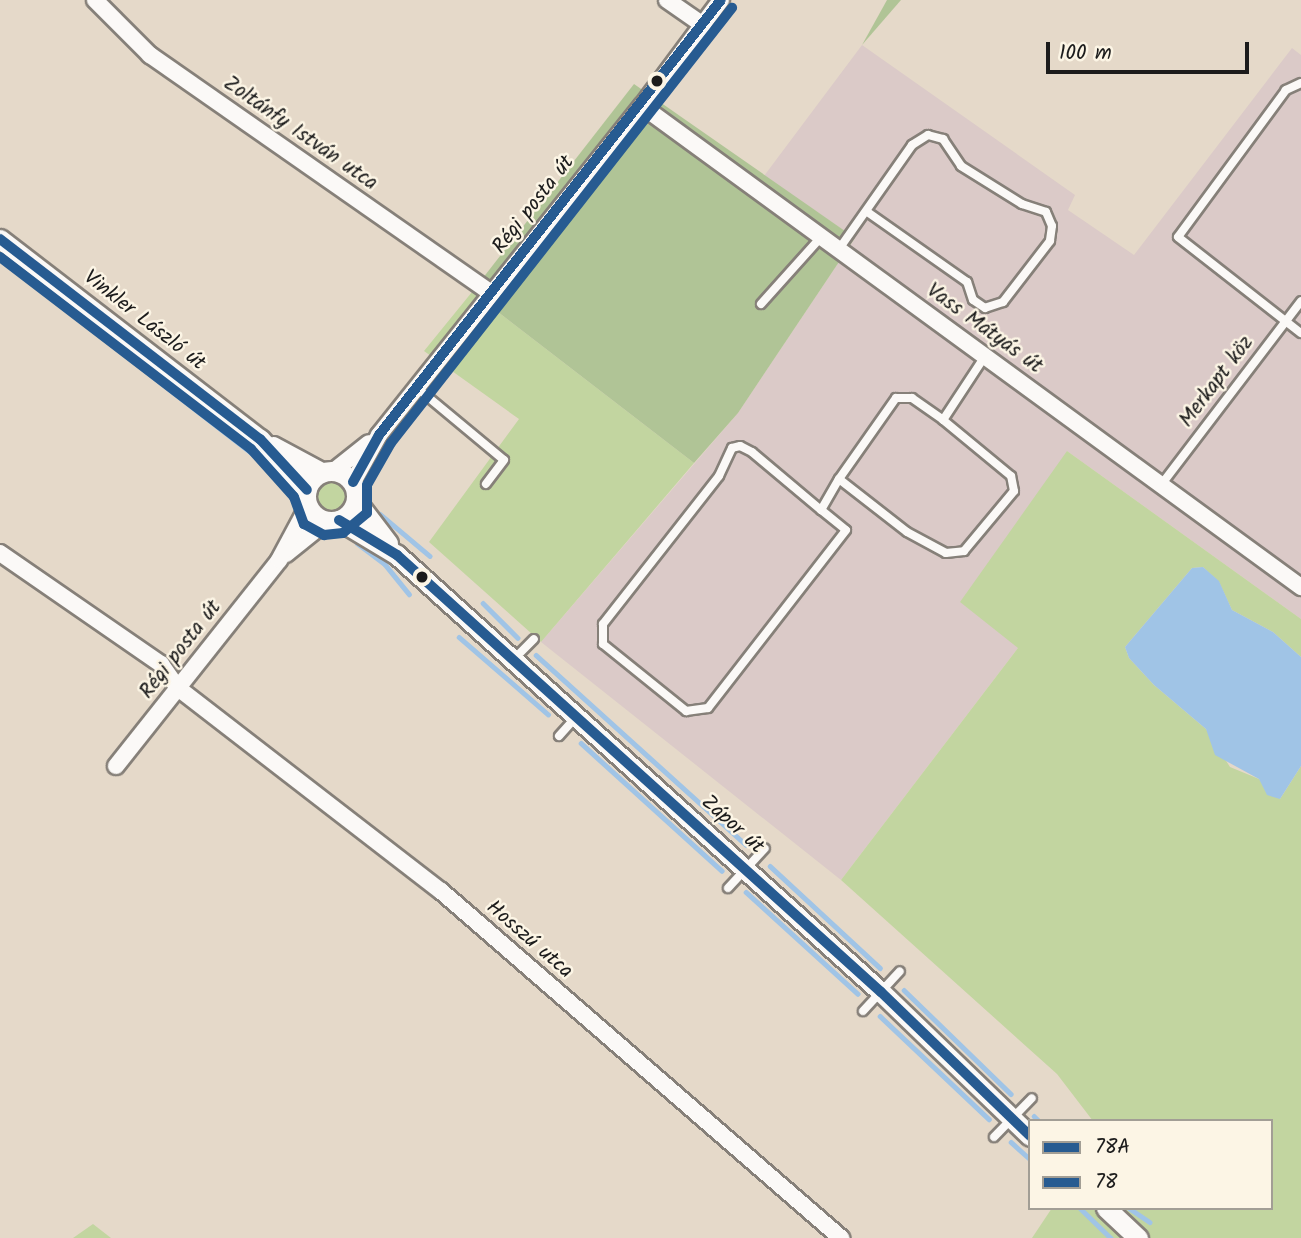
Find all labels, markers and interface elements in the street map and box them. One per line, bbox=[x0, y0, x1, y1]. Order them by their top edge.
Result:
scale bar bbox=[1049, 28, 1252, 72]
text: 100 m bbox=[1059, 37, 1112, 70]
street label: Zoltánfy István utca bbox=[218, 71, 382, 197]
unlabelled marker bbox=[650, 74, 664, 88]
street label: Régi posta út bbox=[488, 151, 580, 259]
street label: Vinkler László út bbox=[78, 266, 210, 376]
street label: Vass Mátyás út bbox=[921, 278, 1047, 380]
street label: Merkapt köz bbox=[1174, 331, 1260, 433]
unlabelled marker bbox=[415, 570, 429, 584]
street label: Régi posta út bbox=[135, 596, 227, 704]
street label: Zápor út bbox=[695, 790, 769, 860]
street label: Hosszú utca bbox=[481, 896, 577, 984]
legend bbox=[1028, 1119, 1273, 1210]
text: 78A bbox=[1095, 1131, 1130, 1164]
text: 78 bbox=[1095, 1166, 1117, 1199]

